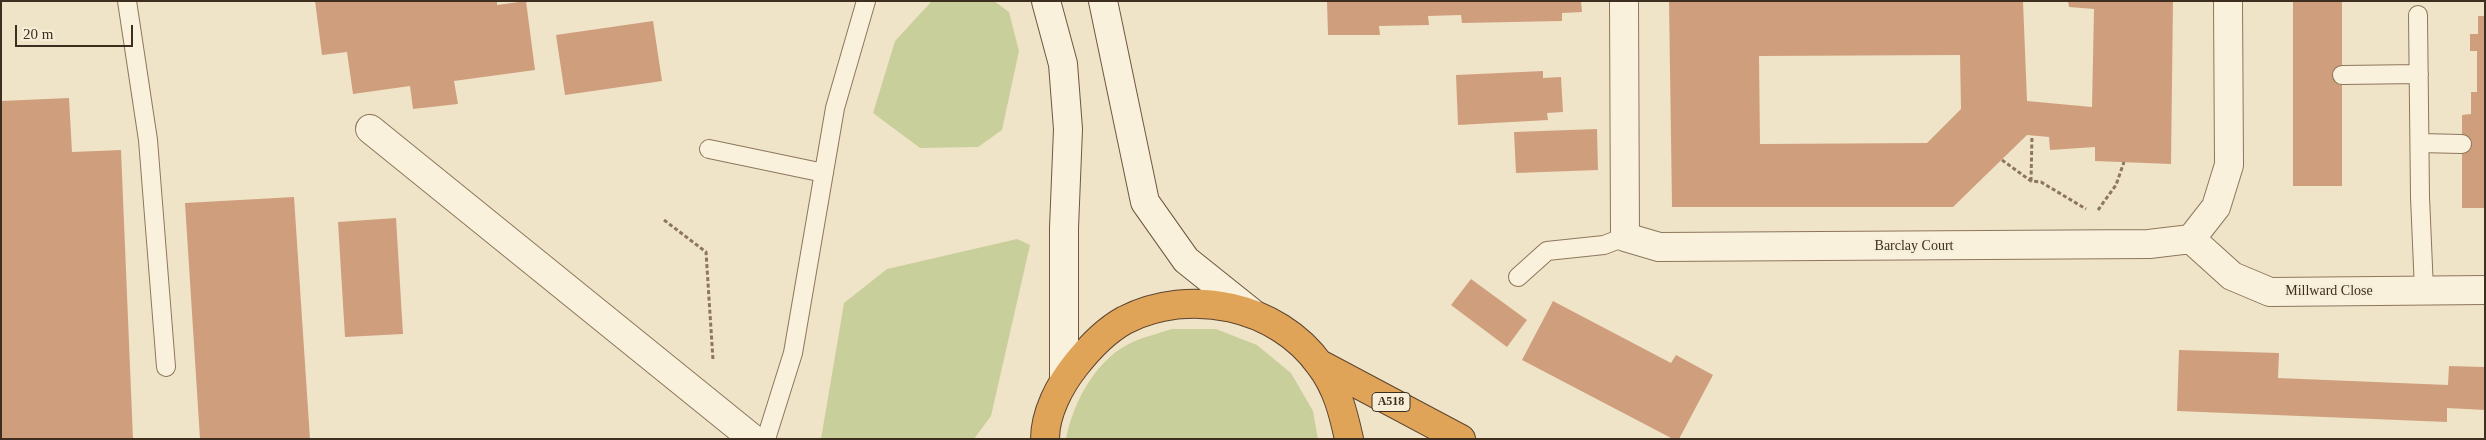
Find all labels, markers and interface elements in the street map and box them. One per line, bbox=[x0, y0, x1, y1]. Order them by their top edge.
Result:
scale bar bbox=[18, 15, 135, 47]
text: 20 m bbox=[23, 26, 53, 42]
street label: Barclay Court bbox=[1875, 238, 1953, 254]
street label: Millward Close bbox=[2285, 283, 2373, 299]
road number: A518 bbox=[1372, 392, 1410, 412]

